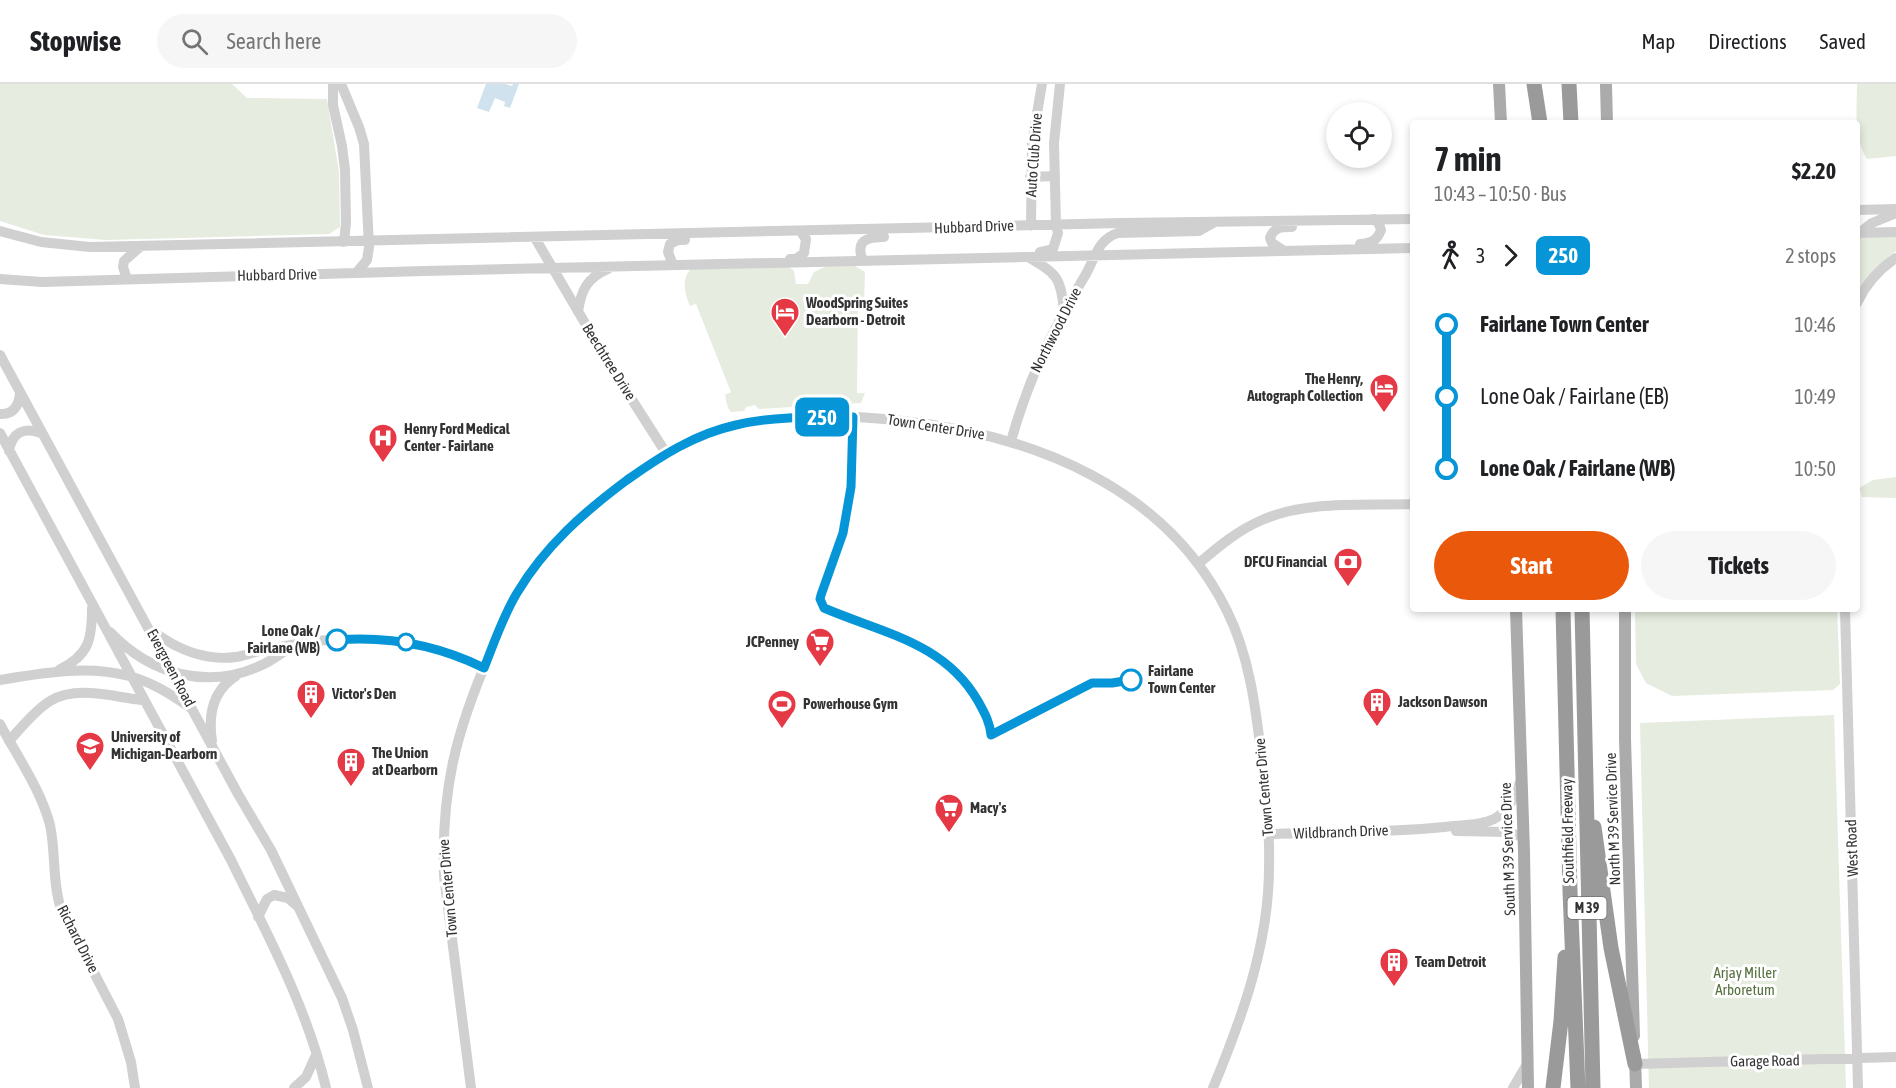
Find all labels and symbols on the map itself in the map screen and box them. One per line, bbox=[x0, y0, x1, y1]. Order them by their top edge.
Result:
street label: Auto Club Drive bbox=[1022, 112, 1045, 198]
street label: Hubbard Drive bbox=[934, 217, 1014, 236]
street label: Hubbard Drive bbox=[237, 265, 317, 284]
street label: Northwood Drive bbox=[1027, 284, 1084, 375]
place label: WoodSpring Suites Dearborn - Detroit bbox=[805, 294, 909, 328]
hotel icon: WoodSpring Suites Dearborn - Detroit bbox=[769, 296, 801, 338]
street label: Beechtree Drive bbox=[579, 320, 640, 403]
place label: The Henry, Autograph Collection bbox=[1246, 370, 1363, 404]
hotel icon: The Henry, Autograph Collection bbox=[1368, 372, 1400, 414]
line badge: 250 bbox=[788, 398, 856, 436]
street label: Town Center Drive bbox=[886, 410, 986, 443]
place label: Henry Ford Medical Center - Fairlane bbox=[404, 420, 511, 454]
hospital icon: Henry Ford Medical Center - Fairlane bbox=[367, 422, 399, 464]
bank icon: DFCU Financial bbox=[1332, 546, 1364, 588]
place label: DFCU Financial bbox=[1244, 553, 1328, 570]
place label: Lone Oak / Fairlane (WB) bbox=[247, 622, 321, 656]
street label: Evergreen Road bbox=[144, 626, 199, 710]
supermarket icon: JCPenney bbox=[804, 626, 836, 668]
marker: Lone Oak / Fairlane (WB) bbox=[326, 629, 348, 651]
unlabelled marker bbox=[397, 633, 415, 651]
place label: JCPenney bbox=[745, 633, 800, 650]
place label: Fairlane Town Center bbox=[1148, 662, 1216, 696]
marker: Fairlane Town Center bbox=[1120, 669, 1142, 691]
building icon: Victor's Den bbox=[295, 678, 327, 720]
place label: Victor's Den bbox=[331, 685, 396, 702]
building icon: Jackson Dawson bbox=[1361, 686, 1393, 728]
sports icon: Powerhouse Gym bbox=[766, 688, 798, 730]
place label: Jackson Dawson bbox=[1397, 693, 1488, 710]
place label: Powerhouse Gym bbox=[803, 695, 898, 712]
place label: University of Michigan-Dearborn bbox=[111, 728, 217, 762]
school or university icon: University of Michigan-Dearborn bbox=[74, 730, 106, 772]
street label: Town Center Drive bbox=[1251, 737, 1276, 837]
place label: The Union at Dearborn bbox=[372, 744, 438, 778]
building icon: The Union at Dearborn bbox=[335, 746, 367, 788]
street label: North M 39 Service Drive bbox=[1602, 752, 1623, 886]
street label: Southfield Freeway bbox=[1558, 778, 1577, 884]
street label: South M 39 Service Drive bbox=[1497, 782, 1518, 916]
supermarket icon: Macy's bbox=[933, 792, 965, 834]
place label: Macy's bbox=[970, 799, 1007, 816]
street label: West Road bbox=[1842, 819, 1861, 877]
street label: Wildbranch Drive bbox=[1293, 821, 1389, 842]
street label: Town Center Drive bbox=[435, 838, 460, 938]
road number: M 39 bbox=[1568, 897, 1606, 919]
street label: Richard Drive bbox=[54, 902, 103, 976]
building icon: Team Detroit bbox=[1378, 946, 1410, 988]
place label: Team Detroit bbox=[1415, 953, 1487, 970]
park label: Arjay Miller Arboretum bbox=[1714, 964, 1777, 998]
street label: Garage Road bbox=[1730, 1051, 1800, 1070]

